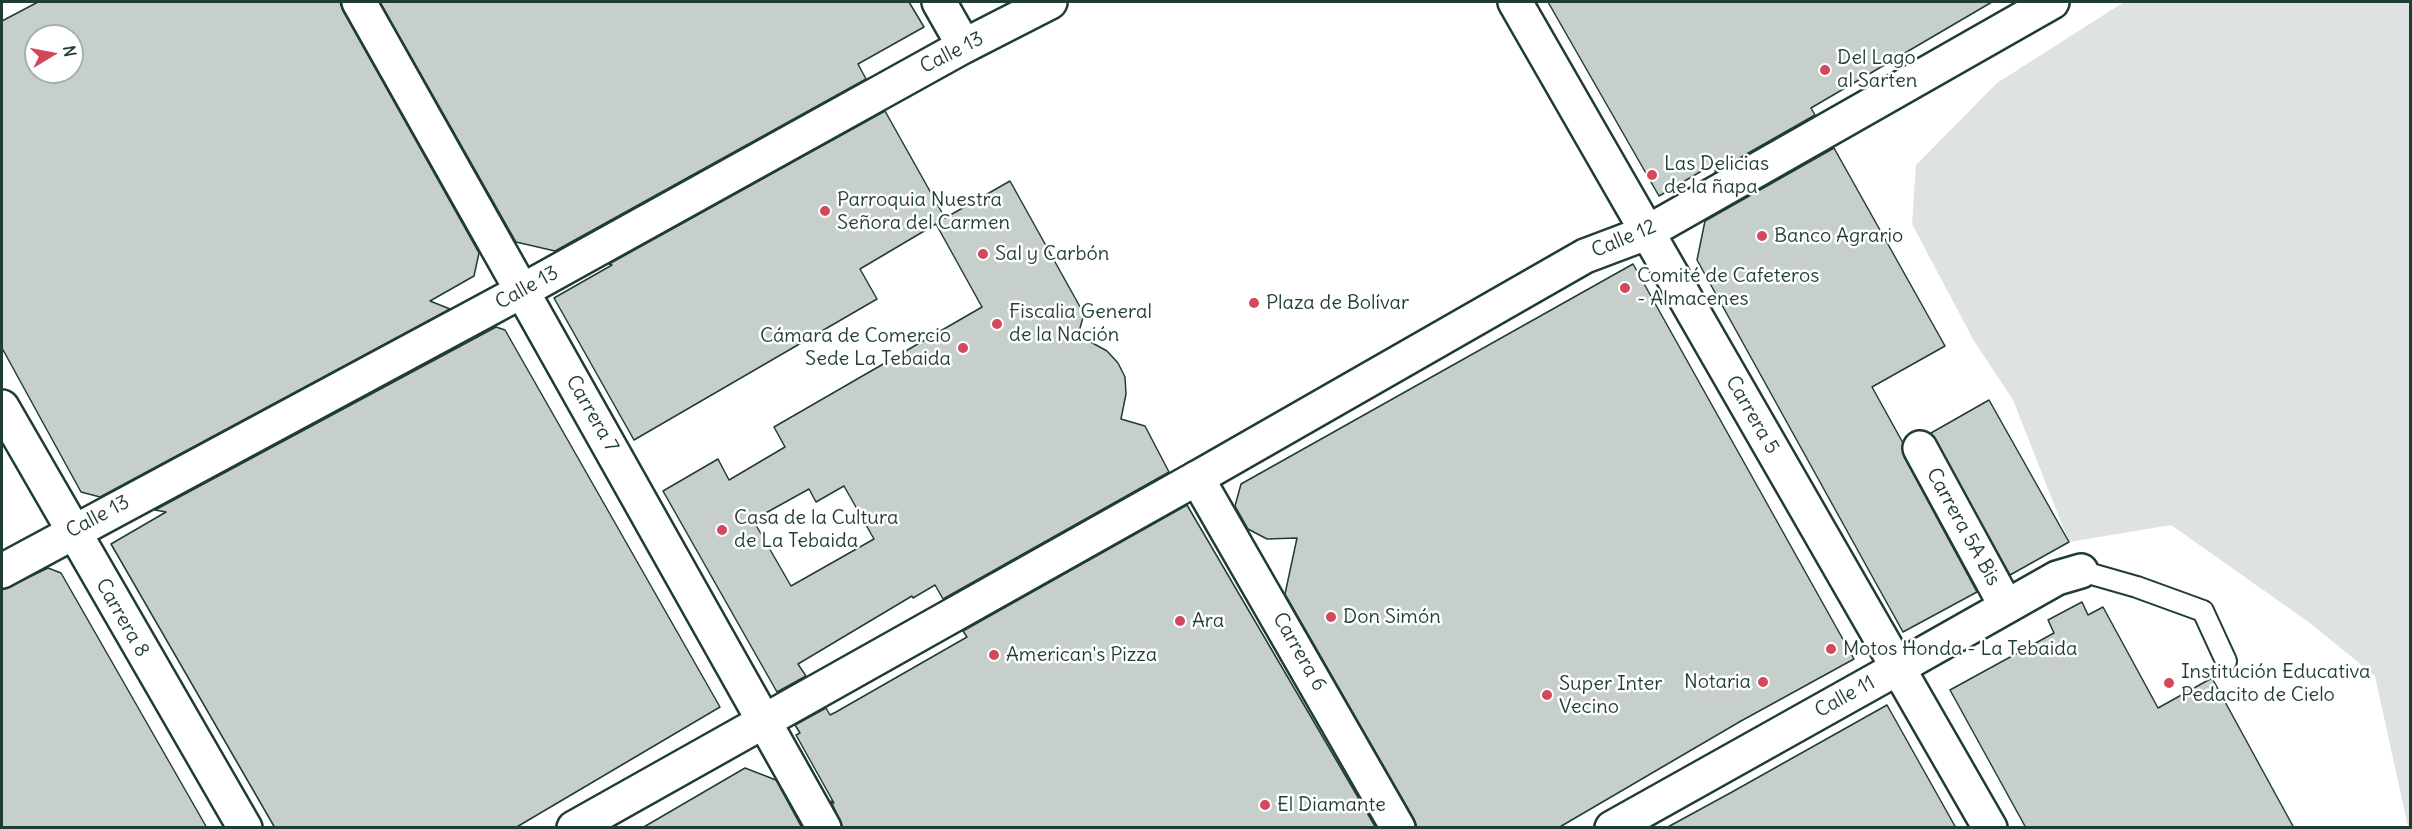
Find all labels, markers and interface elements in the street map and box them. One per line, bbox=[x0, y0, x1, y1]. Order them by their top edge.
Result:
north arrow bbox=[24, 24, 84, 84]
street label: Calle 13 bbox=[916, 27, 988, 79]
text: N bbox=[59, 44, 81, 58]
place label: Del Lago al Sarten bbox=[1837, 46, 1917, 93]
marker: Del Lago al Sarten bbox=[1818, 63, 1832, 77]
place label: Las Delicias de la ñapa bbox=[1664, 152, 1769, 199]
marker: Las Delicias de la ñapa bbox=[1645, 168, 1659, 182]
place label: Parroquia Nuestra Señora del Carmen bbox=[837, 188, 1010, 235]
marker: Parroquia Nuestra Señora del Carmen bbox=[818, 204, 832, 218]
street label: Calle 12 bbox=[1588, 215, 1660, 263]
place label: Banco Agrario bbox=[1774, 224, 1903, 248]
marker: Banco Agrario bbox=[1755, 229, 1769, 243]
place label: Sal y Carbón bbox=[995, 242, 1109, 266]
marker: Sal y Carbón bbox=[976, 247, 990, 261]
street label: Calle 13 bbox=[491, 261, 563, 315]
place label: Comité de Cafeteros - Almacenes bbox=[1637, 264, 1819, 311]
marker: Comité de Cafeteros - Almacenes bbox=[1618, 281, 1632, 295]
place label: Plaza de Bolívar bbox=[1266, 291, 1409, 315]
marker: Plaza de Bolívar bbox=[1247, 296, 1261, 310]
place label: Fiscalia General de la Nación bbox=[1009, 300, 1152, 347]
marker: Fiscalia General de la Nación bbox=[990, 317, 1004, 331]
place label: Cámara de Comercio Sede La Tebaida bbox=[760, 324, 951, 371]
marker: Cámara de Comercio Sede La Tebaida bbox=[956, 341, 970, 355]
street label: Carrera 7 bbox=[560, 371, 624, 457]
street label: Carrera 5 bbox=[1720, 372, 1784, 458]
street label: Carrera 5A Bis bbox=[1921, 464, 2005, 590]
street label: Calle 13 bbox=[62, 490, 134, 544]
place label: Casa de la Cultura de La Tebaida bbox=[734, 506, 898, 553]
marker: Casa de la Cultura de La Tebaida bbox=[715, 523, 729, 537]
street label: Carrera 8 bbox=[90, 575, 154, 661]
place label: Don Simón bbox=[1343, 605, 1441, 629]
place label: Ara bbox=[1192, 609, 1224, 633]
street label: Carrera 6 bbox=[1267, 609, 1331, 695]
marker: Don Simón bbox=[1324, 610, 1338, 624]
marker: Ara bbox=[1173, 614, 1187, 628]
place label: Motos Honda - La Tebaida bbox=[1843, 637, 2077, 661]
marker: Motos Honda - La Tebaida bbox=[1824, 642, 1838, 656]
place label: American's Pizza bbox=[1006, 643, 1157, 667]
marker: American's Pizza bbox=[987, 648, 1001, 662]
place label: Institución Educativa Pedacito de Cielo bbox=[2181, 660, 2371, 707]
place label: Notaria bbox=[1684, 670, 1751, 694]
street label: Calle 11 bbox=[1811, 671, 1879, 723]
place label: Super Inter Vecino bbox=[1559, 672, 1662, 719]
marker: Notaria bbox=[1756, 675, 1770, 689]
marker: Institución Educativa Pedacito de Cielo bbox=[2162, 676, 2176, 690]
marker: Super Inter Vecino bbox=[1540, 688, 1554, 702]
place label: El Diamante bbox=[1277, 793, 1386, 817]
marker: El Diamante bbox=[1258, 798, 1272, 812]

